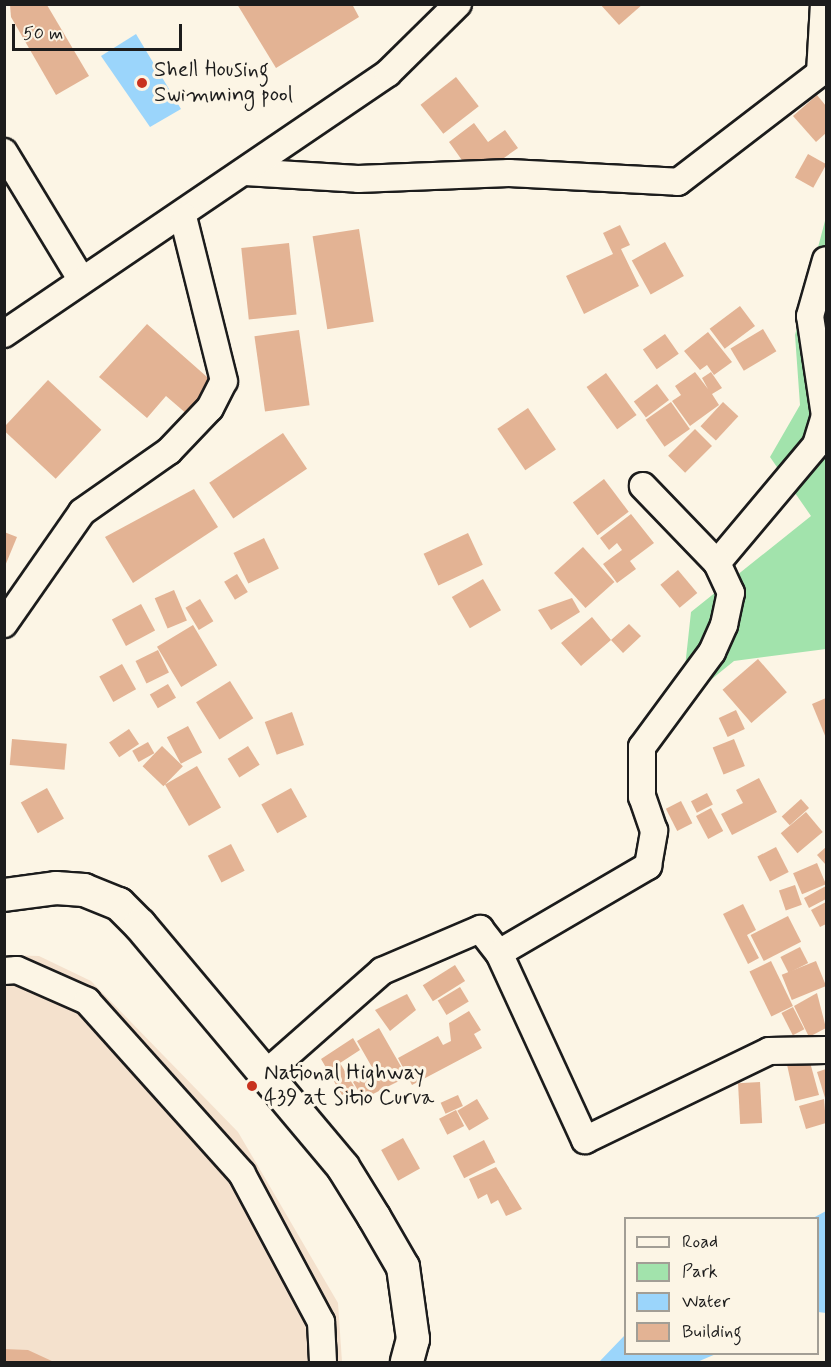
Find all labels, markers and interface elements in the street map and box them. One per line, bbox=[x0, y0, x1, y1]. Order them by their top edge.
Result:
scale bar bbox=[15, 12, 184, 50]
text: 50 m bbox=[23, 22, 63, 46]
place label: Shell Housing Swimming pool bbox=[154, 57, 293, 108]
marker: Shell Housing Swimming pool bbox=[135, 76, 149, 90]
place label: National Highway 439 at Sitio Curva bbox=[264, 1060, 435, 1112]
marker: National Highway 439 at Sitio Curva bbox=[245, 1079, 259, 1093]
legend bbox=[624, 1217, 819, 1355]
text: Road bbox=[682, 1230, 718, 1254]
text: Park bbox=[682, 1260, 718, 1284]
text: Water bbox=[682, 1290, 730, 1314]
text: Building bbox=[682, 1320, 742, 1344]

